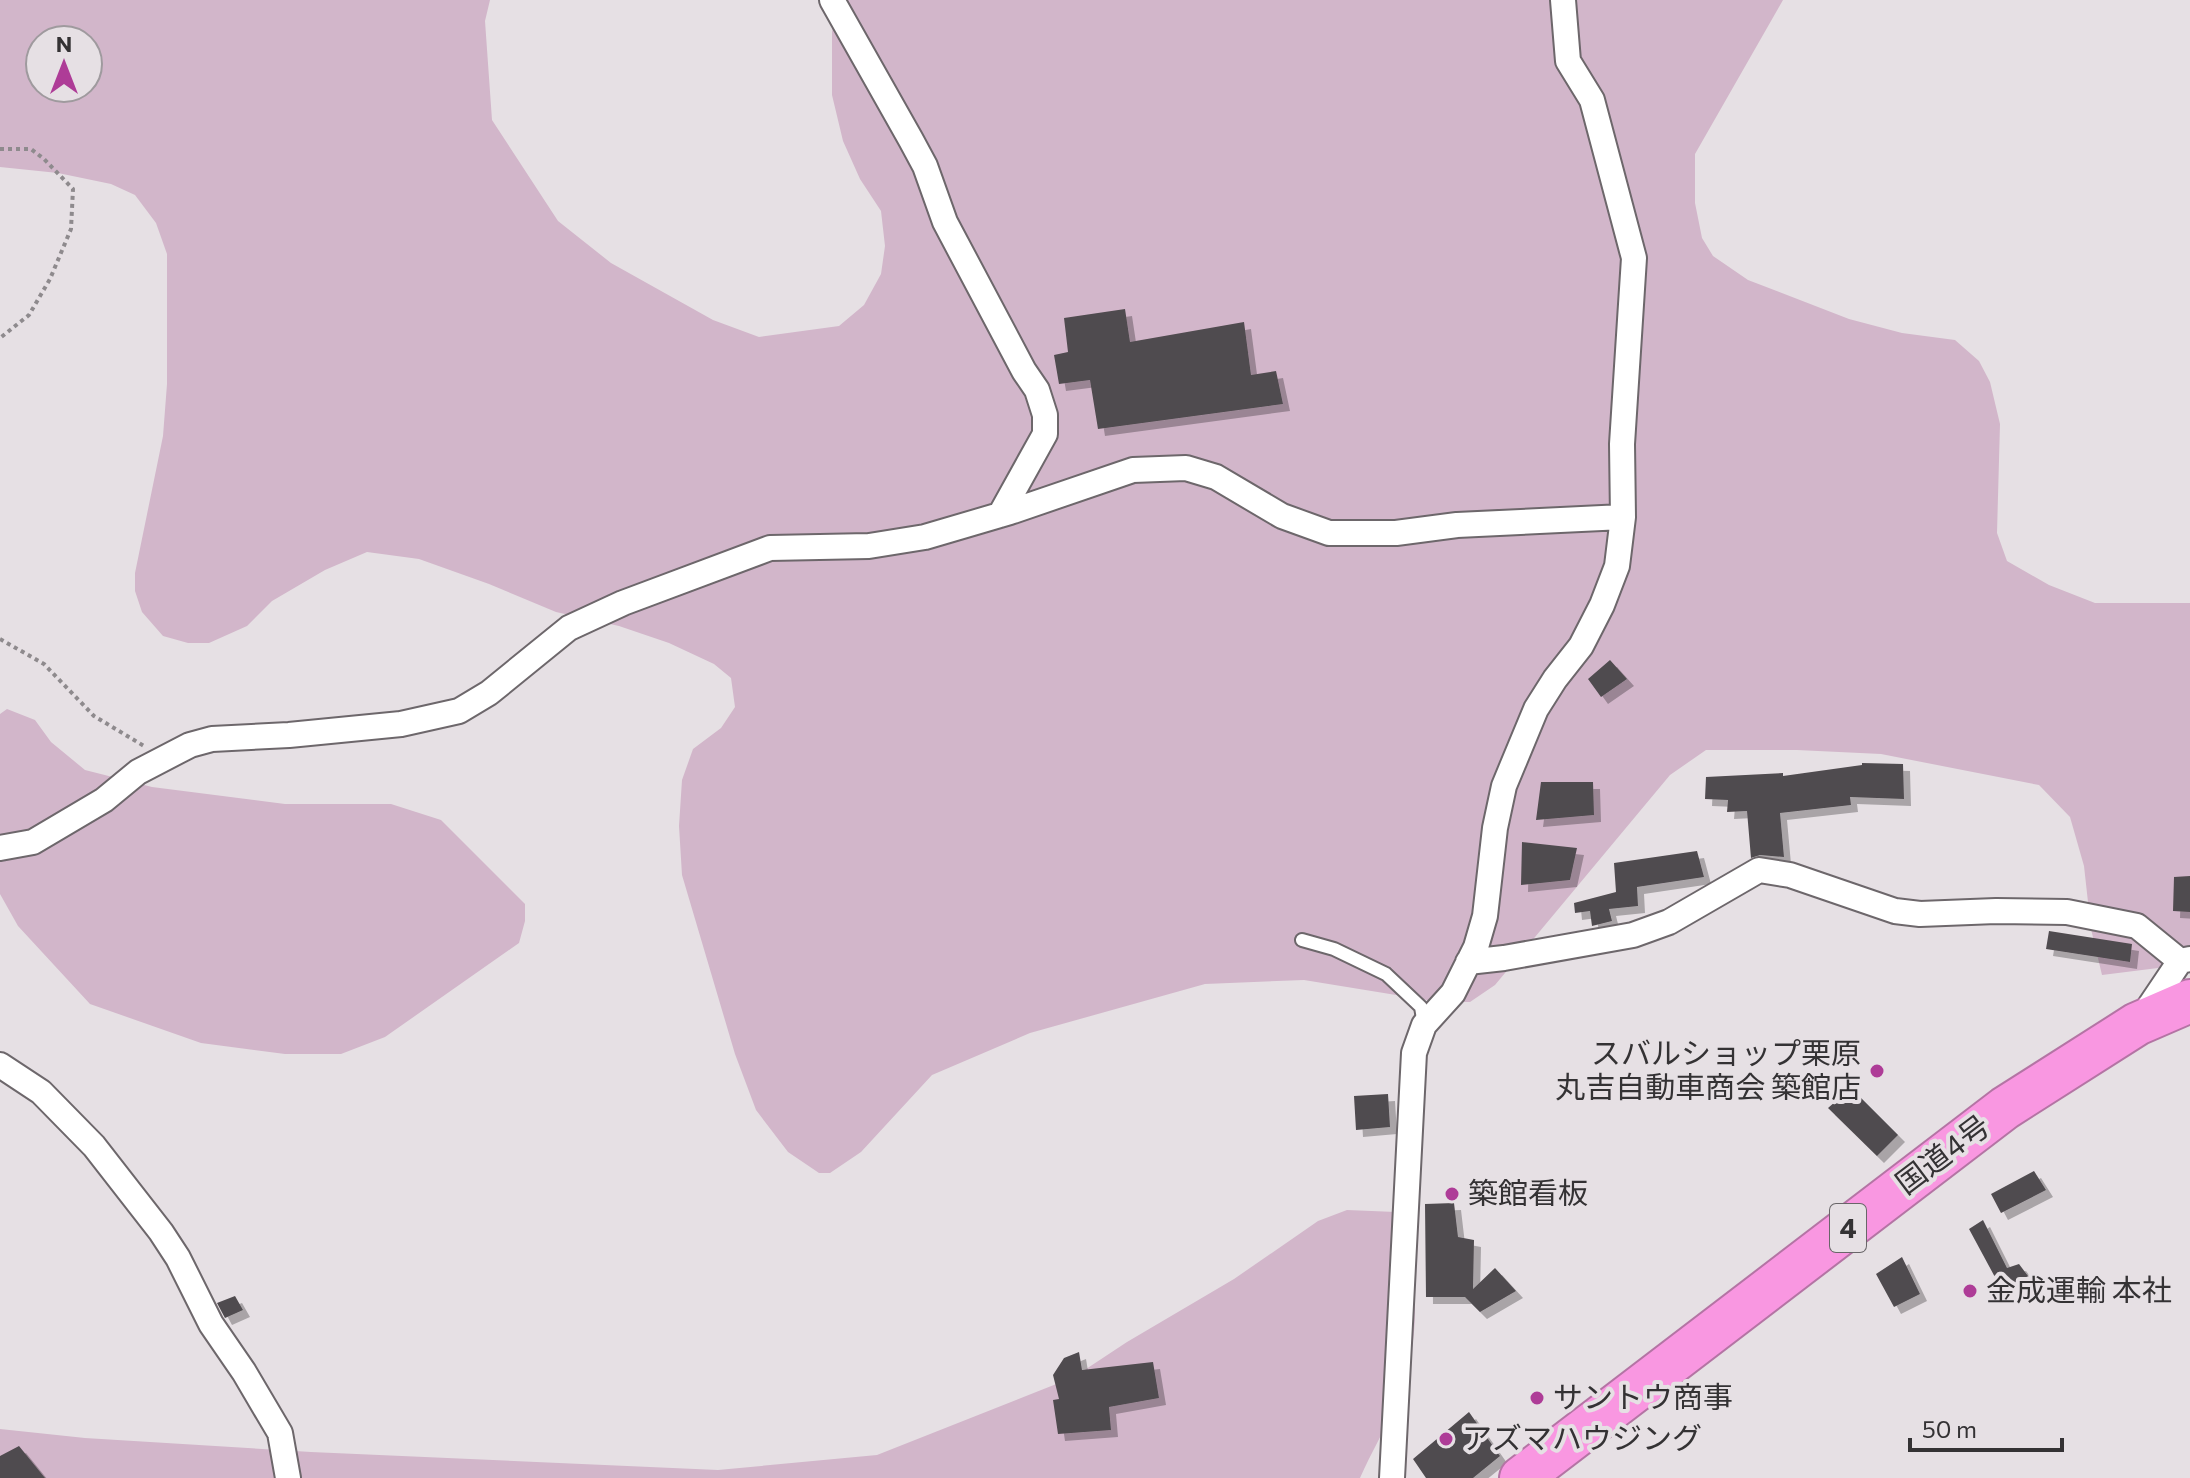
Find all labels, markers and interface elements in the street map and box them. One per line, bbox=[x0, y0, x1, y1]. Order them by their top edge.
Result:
north arrow bbox=[24, 24, 104, 104]
text: N bbox=[56, 30, 72, 57]
place label: スバルショップ栗原 丸吉自動車商会 築館店 bbox=[1555, 1033, 1861, 1104]
marker: スバルショップ栗原 丸吉自動車商会 築館店 bbox=[1868, 1062, 1886, 1080]
street label: 国道4号 bbox=[1887, 1106, 1996, 1200]
place label: 築館看板 bbox=[1468, 1173, 1588, 1210]
marker: 築館看板 bbox=[1443, 1185, 1461, 1203]
road number: 4 bbox=[1830, 1204, 1866, 1252]
place label: 金成運輸 本社 bbox=[1986, 1270, 2172, 1307]
marker: 金成運輸 本社 bbox=[1961, 1282, 1979, 1300]
place label: サントウ商事 bbox=[1553, 1377, 1733, 1414]
marker: サントウ商事 bbox=[1528, 1389, 1546, 1407]
scale bar bbox=[1910, 1402, 2062, 1452]
text: 50 m bbox=[1922, 1414, 1977, 1443]
place label: アズマハウジング bbox=[1462, 1418, 1702, 1455]
marker: アズマハウジング bbox=[1437, 1430, 1455, 1448]

